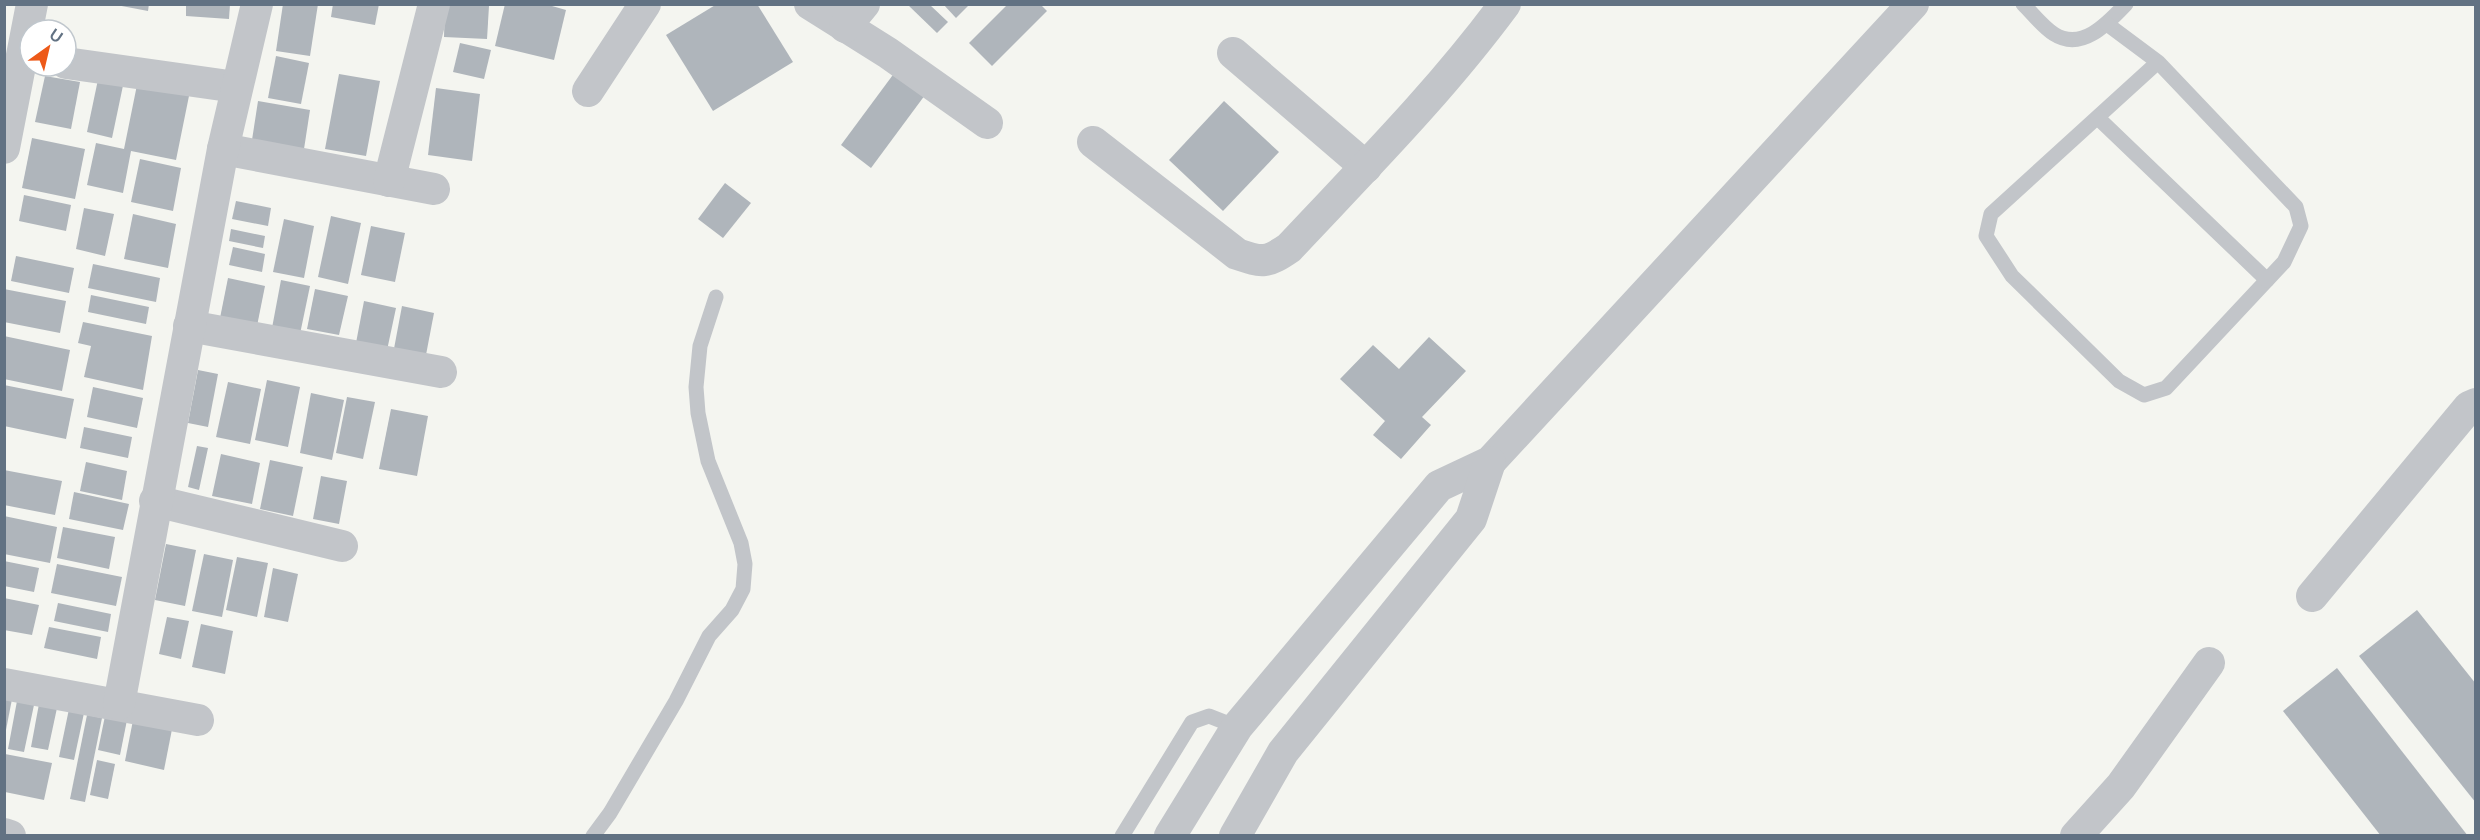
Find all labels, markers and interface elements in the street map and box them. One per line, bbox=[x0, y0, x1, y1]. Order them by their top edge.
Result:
north arrow bbox=[18, 18, 78, 78]
text: U bbox=[46, 24, 67, 46]

